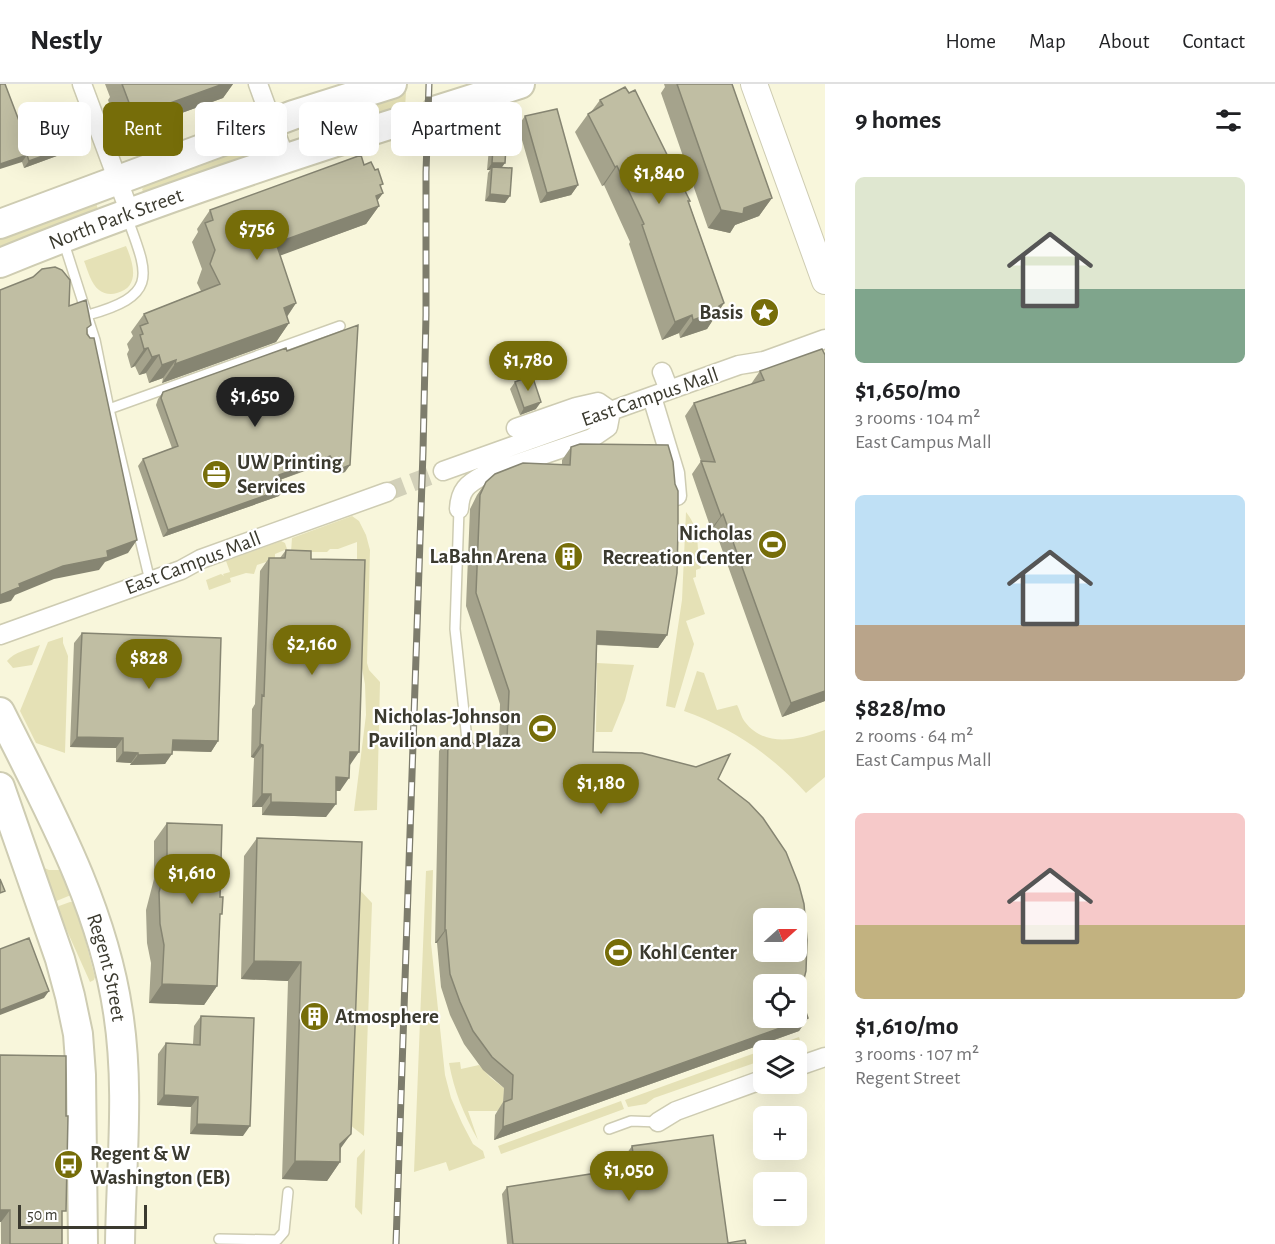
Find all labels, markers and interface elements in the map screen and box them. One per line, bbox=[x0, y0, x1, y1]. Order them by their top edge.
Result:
text: Nestly bbox=[30, 27, 102, 55]
text: Home bbox=[945, 31, 996, 52]
text: Map bbox=[1029, 31, 1066, 52]
text: About bbox=[1099, 31, 1149, 52]
text: Contact bbox=[1182, 31, 1245, 52]
chip: Buy bbox=[18, 102, 91, 156]
chip: Rent bbox=[103, 102, 183, 156]
chip: Filters bbox=[195, 102, 287, 156]
chip: New bbox=[299, 102, 379, 156]
chip: Apartment bbox=[391, 102, 522, 156]
icon: filters bbox=[1212, 104, 1245, 137]
text: 9 homes bbox=[855, 107, 941, 133]
pin: $1,840 bbox=[610, 154, 708, 205]
text: $1,840 bbox=[633, 163, 685, 183]
street label: North Park Street bbox=[46, 184, 186, 253]
pin: $756 bbox=[221, 210, 293, 261]
icon: home bbox=[996, 216, 1104, 324]
text: $756 bbox=[239, 219, 275, 239]
place icon: Basis bbox=[748, 296, 780, 328]
place label: Basis bbox=[699, 302, 743, 323]
pin: $1,780 bbox=[479, 341, 577, 392]
text: $1,780 bbox=[503, 350, 553, 370]
street label: East Campus Mall bbox=[579, 364, 721, 430]
pin: $1,650 bbox=[206, 377, 304, 428]
text: $1,650/mo bbox=[855, 377, 961, 403]
text: $1,650 bbox=[230, 386, 280, 406]
text: 3 rooms · 104 m² bbox=[855, 408, 980, 428]
text: East Campus Mall bbox=[855, 432, 992, 452]
place label: UW Printing Services bbox=[237, 452, 343, 497]
office icon: UW Printing Services bbox=[200, 458, 232, 490]
place label: Nicholas Recreation Center bbox=[602, 523, 753, 568]
street label: East Campus Mall bbox=[122, 527, 264, 599]
sports icon: Nicholas Recreation Center bbox=[757, 529, 789, 561]
icon: home bbox=[996, 534, 1104, 642]
building icon: LaBahn Arena bbox=[552, 540, 584, 572]
place label: LaBahn Arena bbox=[429, 546, 547, 567]
pin: $2,160 bbox=[263, 625, 361, 676]
text: $2,160 bbox=[287, 634, 337, 654]
pin: $828 bbox=[113, 639, 185, 690]
text: $828 bbox=[130, 648, 168, 668]
text: $828/mo bbox=[855, 695, 946, 721]
place label: Nicholas-Johnson Pavilion and Plaza bbox=[368, 706, 521, 751]
sports icon: Nicholas-Johnson Pavilion and Plaza bbox=[526, 712, 558, 744]
text: 2 rooms · 64 m² bbox=[855, 726, 973, 746]
text: East Campus Mall bbox=[855, 750, 992, 770]
pin: $1,180 bbox=[552, 764, 650, 815]
text: $1,180 bbox=[577, 773, 625, 793]
icon: home bbox=[996, 852, 1104, 960]
pin: $1,610 bbox=[143, 854, 241, 905]
text: $1,610 bbox=[168, 863, 216, 883]
north arrow bbox=[753, 908, 807, 962]
map controls bbox=[753, 908, 807, 1226]
street label: Regent Street bbox=[83, 911, 130, 1023]
sports icon: Kohl Center bbox=[602, 936, 634, 968]
place label: Kohl Center bbox=[639, 942, 737, 963]
button: locate bbox=[753, 974, 807, 1028]
building icon: Atmosphere bbox=[298, 1000, 330, 1032]
place label: Atmosphere bbox=[335, 1006, 439, 1027]
text: $1,610/mo bbox=[855, 1013, 959, 1039]
button: layers bbox=[753, 1040, 807, 1094]
text: 3 rooms · 107 m² bbox=[855, 1044, 979, 1064]
text: Regent Street bbox=[855, 1068, 960, 1088]
button: + bbox=[753, 1106, 807, 1160]
place label: Regent & W Washington (EB) bbox=[90, 1143, 231, 1188]
bus stop icon: Regent & W Washington (EB) bbox=[53, 1149, 85, 1181]
pin: $1,050 bbox=[580, 1151, 678, 1202]
text: $1,050 bbox=[604, 1160, 654, 1180]
button: − bbox=[753, 1172, 807, 1226]
scale bar bbox=[18, 1202, 147, 1230]
text: 50 m bbox=[27, 1207, 58, 1223]

